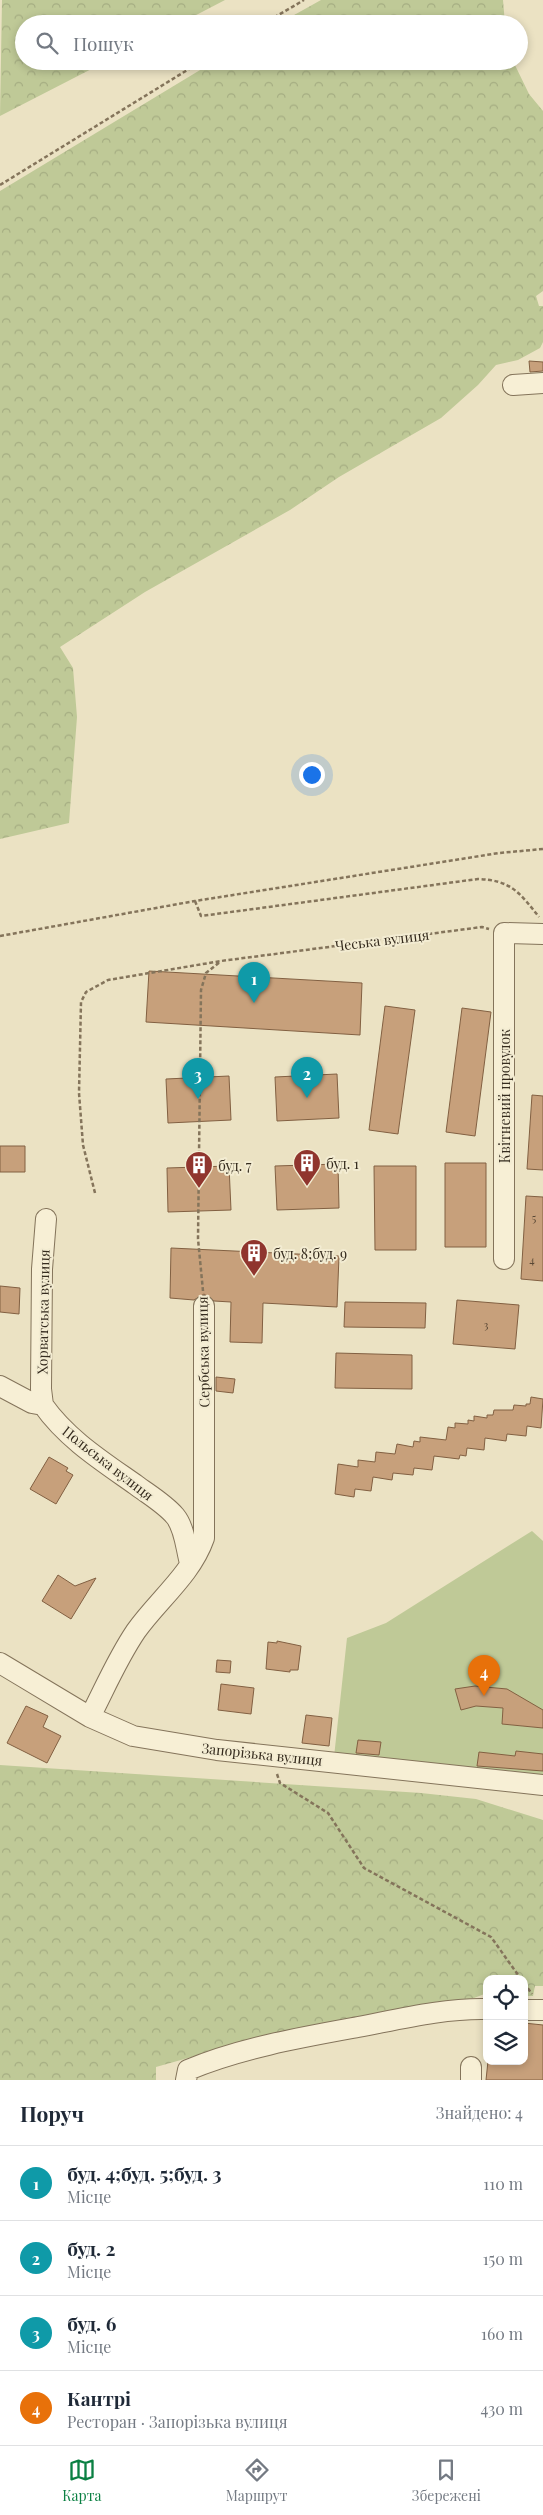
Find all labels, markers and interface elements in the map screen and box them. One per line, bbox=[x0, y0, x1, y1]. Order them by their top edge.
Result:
search box bbox=[15, 15, 528, 70]
icon: search bbox=[33, 29, 61, 57]
text: Пошук bbox=[73, 30, 134, 56]
your location bbox=[299, 762, 325, 788]
street label: Чеська вулиця bbox=[334, 925, 431, 955]
pin: 1 bbox=[238, 962, 270, 1003]
street label: Квітневий провулок bbox=[495, 1029, 514, 1163]
pin: 2 bbox=[291, 1057, 323, 1098]
pin: 3 bbox=[182, 1058, 214, 1099]
building icon: буд. 1 bbox=[292, 1148, 322, 1187]
building icon: буд. 7 bbox=[184, 1150, 214, 1189]
place label: буд. 1 bbox=[326, 1154, 359, 1173]
place label: буд. 7 bbox=[218, 1156, 252, 1175]
house number: 5 bbox=[532, 1210, 537, 1225]
building icon: буд. 8;буд. 9 bbox=[239, 1238, 269, 1277]
place label: буд. 8;буд. 9 bbox=[273, 1244, 347, 1263]
street label: Хорватська вулиця bbox=[32, 1249, 54, 1375]
house number: 4 bbox=[529, 1252, 535, 1267]
street label: Сербська вулиця bbox=[193, 1296, 213, 1408]
house number: 3 bbox=[484, 1317, 489, 1332]
street label: Польська вулиця bbox=[59, 1421, 158, 1505]
pin: 4 bbox=[468, 1655, 500, 1696]
street label: Запорізька вулиця bbox=[201, 1738, 324, 1770]
map controls bbox=[483, 1975, 528, 2065]
button: locate bbox=[483, 1975, 528, 2020]
button: layers bbox=[483, 2020, 528, 2065]
text: Поруч bbox=[20, 2099, 84, 2127]
text: Знайдено: 4 bbox=[436, 2102, 523, 2123]
text: буд. 4;буд. 5;буд. 3 bbox=[67, 2160, 222, 2186]
text: 1 bbox=[33, 2173, 39, 2194]
text: 110 m bbox=[483, 2173, 523, 2194]
text: Місце bbox=[67, 2186, 111, 2207]
text: буд. 2 bbox=[67, 2235, 115, 2261]
text: 2 bbox=[32, 2248, 40, 2269]
text: 150 m bbox=[483, 2248, 523, 2269]
text: Місце bbox=[67, 2261, 111, 2282]
text: буд. 6 bbox=[67, 2310, 116, 2336]
text: 3 bbox=[32, 2323, 40, 2344]
text: 160 m bbox=[481, 2323, 523, 2344]
text: Місце bbox=[67, 2336, 111, 2357]
text: Кантрі bbox=[67, 2385, 131, 2411]
text: 4 bbox=[32, 2398, 40, 2419]
text: 430 m bbox=[480, 2398, 523, 2419]
text: Ресторан · Запорізька вулиця bbox=[67, 2411, 288, 2432]
tab: Карта bbox=[62, 2456, 101, 2505]
tab: Маршрут bbox=[226, 2456, 288, 2505]
tab: Збережені bbox=[412, 2456, 481, 2505]

